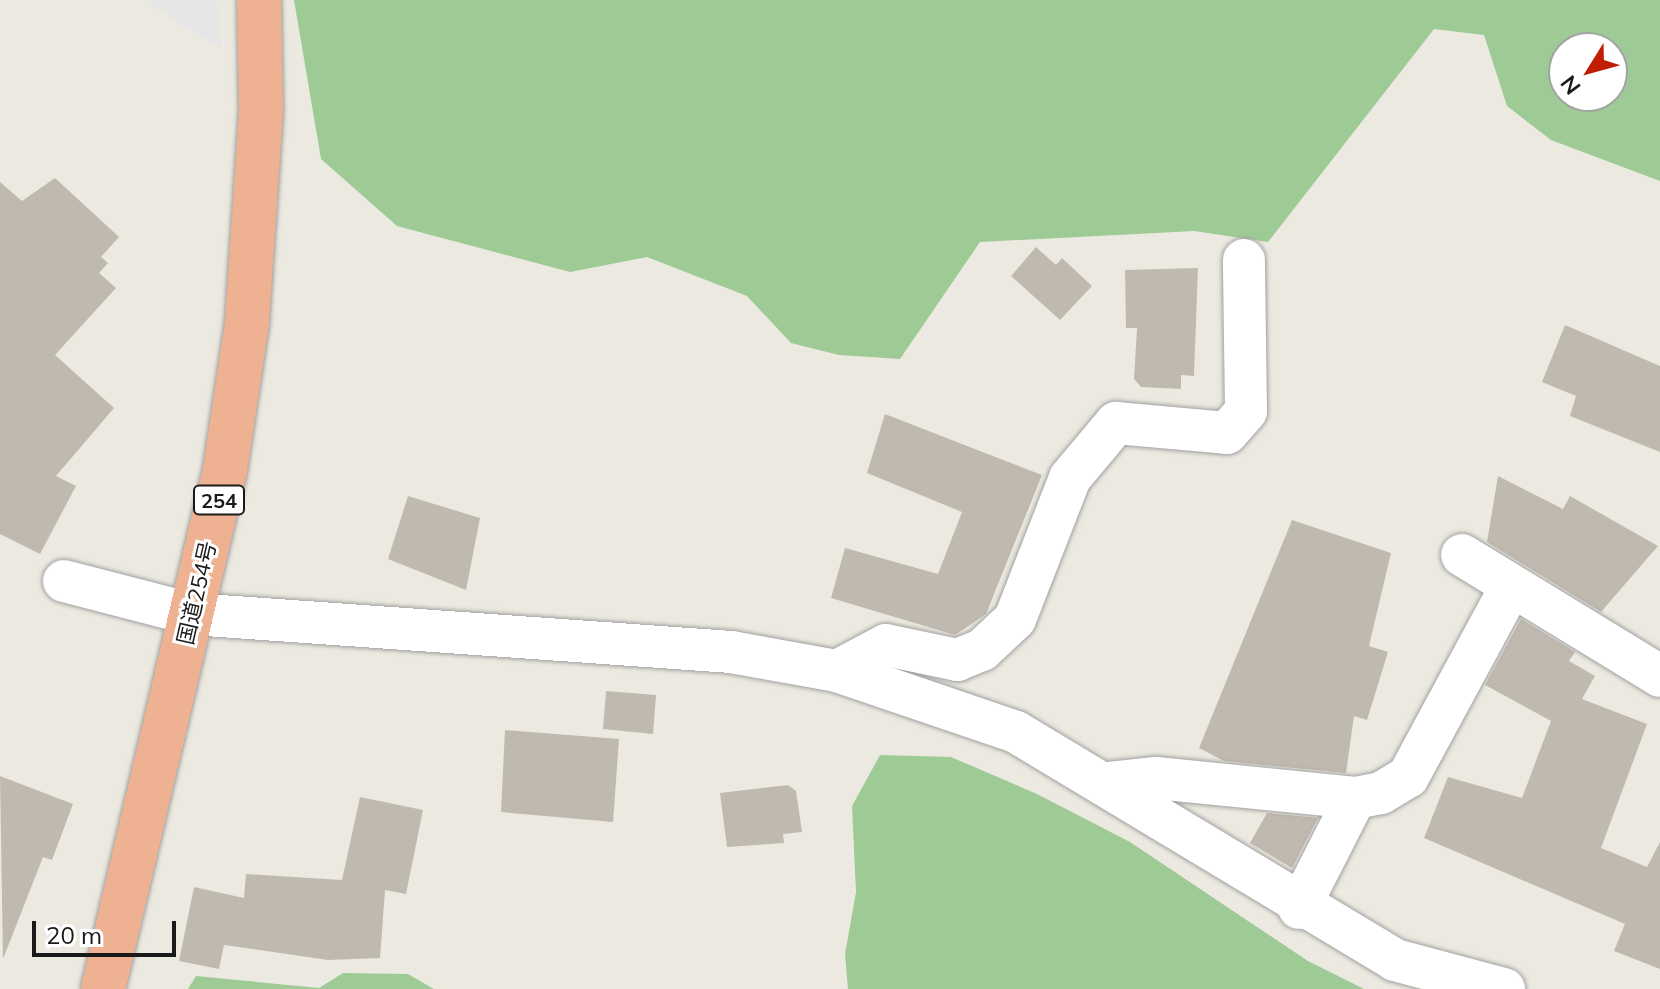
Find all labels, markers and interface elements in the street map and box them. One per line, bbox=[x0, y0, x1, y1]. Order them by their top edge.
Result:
north arrow bbox=[1548, 32, 1628, 112]
text: N bbox=[1554, 70, 1587, 100]
road number: 254 bbox=[193, 484, 245, 516]
street label: 国道254号 bbox=[172, 539, 222, 647]
scale bar bbox=[36, 905, 180, 955]
text: 20 m bbox=[46, 920, 102, 950]

